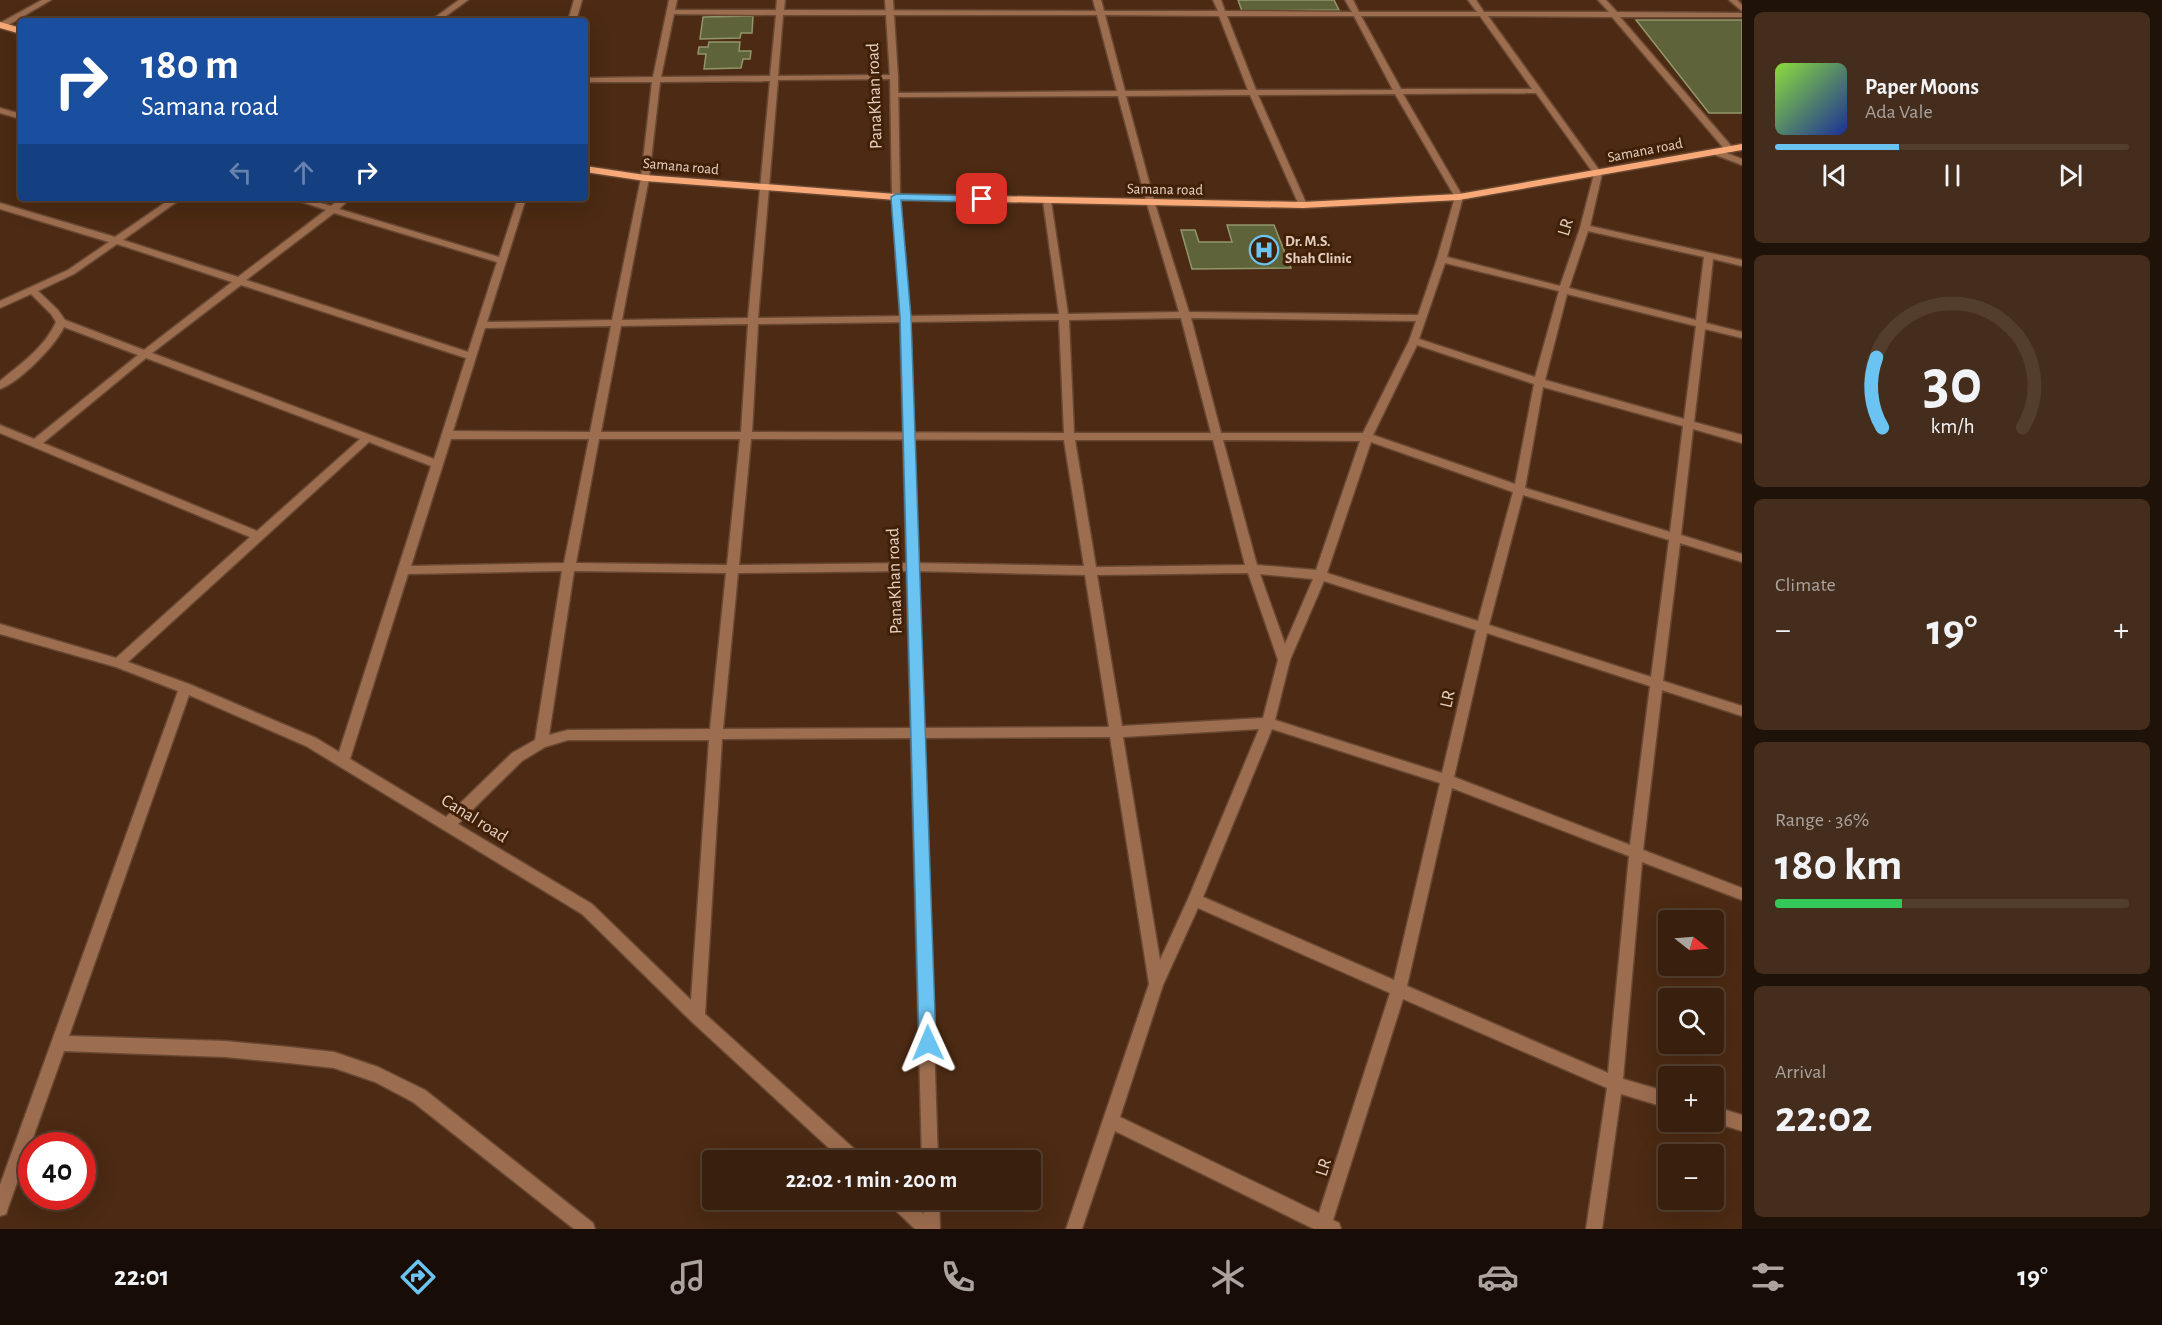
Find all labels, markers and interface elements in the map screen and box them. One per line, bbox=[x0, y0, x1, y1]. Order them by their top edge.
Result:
icon: right bbox=[42, 42, 120, 120]
street label: PanaKhan road bbox=[864, 42, 886, 150]
text: 180 m bbox=[141, 44, 239, 86]
text: Paper Moons bbox=[1865, 76, 1979, 98]
text: Samana road bbox=[141, 93, 278, 120]
text: Ada Vale bbox=[1865, 102, 1933, 122]
street label: Samana road bbox=[1606, 136, 1684, 165]
icon: left bbox=[224, 156, 257, 189]
icon: ahead bbox=[287, 156, 320, 189]
icon: right bbox=[350, 156, 383, 189]
street label: Samana road bbox=[642, 156, 720, 177]
icon: previous bbox=[1818, 159, 1851, 192]
icon: pause bbox=[1936, 159, 1969, 192]
icon: next bbox=[2054, 159, 2087, 192]
pin bbox=[956, 173, 1007, 224]
street label: Samana road bbox=[1127, 181, 1204, 198]
icon: arrive bbox=[965, 182, 998, 215]
street label: LR bbox=[1555, 216, 1577, 238]
hospital icon: Dr. M.S. Shah Clinic bbox=[1248, 234, 1280, 266]
place label: Dr. M.S. Shah Clinic bbox=[1285, 234, 1351, 266]
text: 30 bbox=[1922, 352, 1982, 414]
text: km/h bbox=[1930, 417, 1974, 438]
street label: PanaKhan road bbox=[884, 527, 906, 635]
text: Climate bbox=[1775, 575, 1836, 595]
text: 19° bbox=[1926, 608, 1978, 653]
text: − bbox=[1775, 614, 1791, 647]
text: + bbox=[2113, 614, 2129, 647]
street label: LR bbox=[1437, 689, 1459, 710]
street label: Canal road bbox=[438, 791, 511, 846]
text: Range · 36% bbox=[1775, 810, 1869, 830]
text: 180 km bbox=[1775, 843, 1902, 888]
north arrow bbox=[1658, 910, 1724, 976]
map controls bbox=[1658, 910, 1724, 1210]
button: search bbox=[1658, 988, 1724, 1054]
position arrow bbox=[896, 1011, 960, 1075]
text: Arrival bbox=[1775, 1062, 1826, 1082]
button: + bbox=[1658, 1066, 1724, 1132]
text: 22:02 bbox=[1775, 1095, 1872, 1140]
speed limit sign: 40 bbox=[18, 1132, 96, 1210]
button: − bbox=[1658, 1144, 1724, 1210]
street label: LR bbox=[1313, 1156, 1335, 1178]
text: 22:02 · 1 min · 200 m bbox=[786, 1169, 957, 1191]
icon: directions bbox=[397, 1256, 439, 1298]
icon: music bbox=[667, 1256, 709, 1298]
icon: phone bbox=[937, 1256, 979, 1298]
icon: climate bbox=[1207, 1256, 1249, 1298]
icon: car bbox=[1477, 1256, 1519, 1298]
icon: filters bbox=[1747, 1256, 1789, 1298]
text: 22:01 bbox=[114, 1263, 169, 1290]
text: 19° bbox=[2017, 1263, 2048, 1290]

